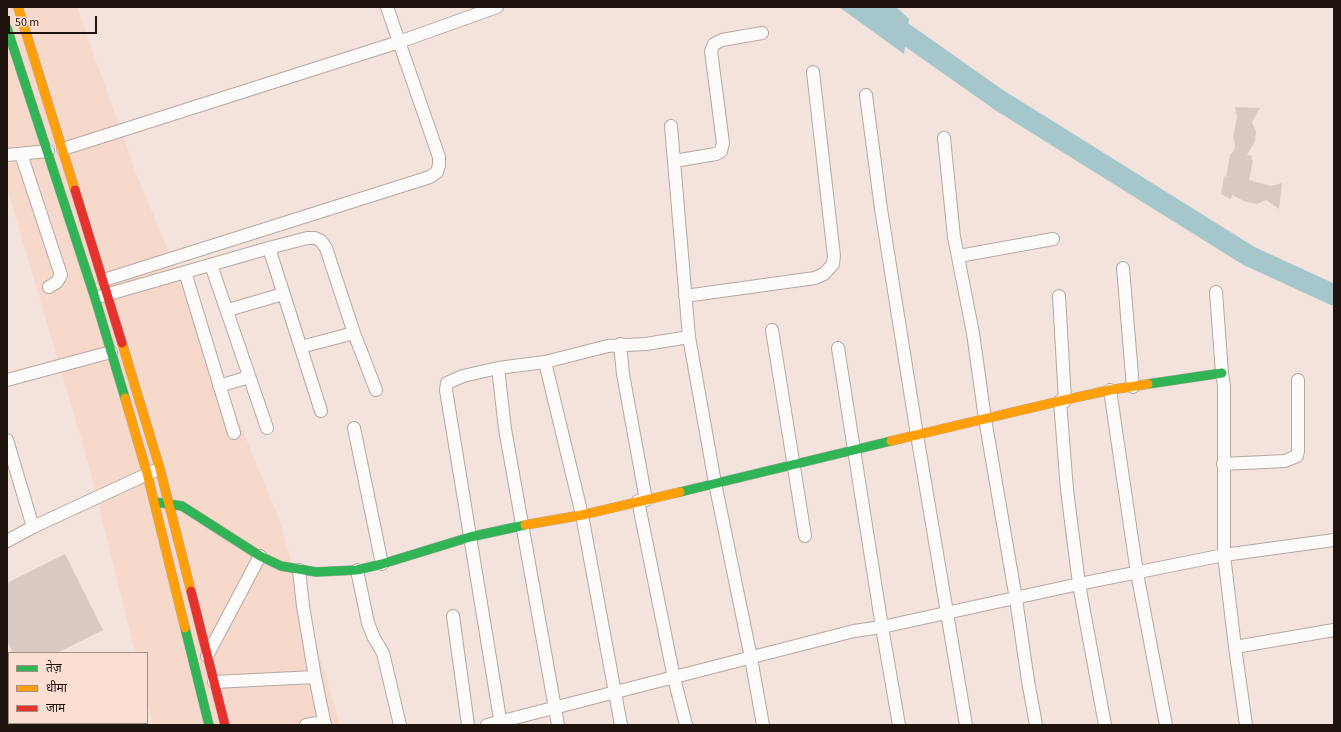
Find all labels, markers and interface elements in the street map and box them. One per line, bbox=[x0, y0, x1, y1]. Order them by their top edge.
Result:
scale bar bbox=[10, 8, 99, 34]
text: 50 m bbox=[15, 14, 39, 31]
legend bbox=[8, 652, 148, 724]
text: तेज़ bbox=[46, 660, 62, 677]
text: धीमा bbox=[46, 680, 67, 697]
text: जाम bbox=[46, 700, 65, 717]

